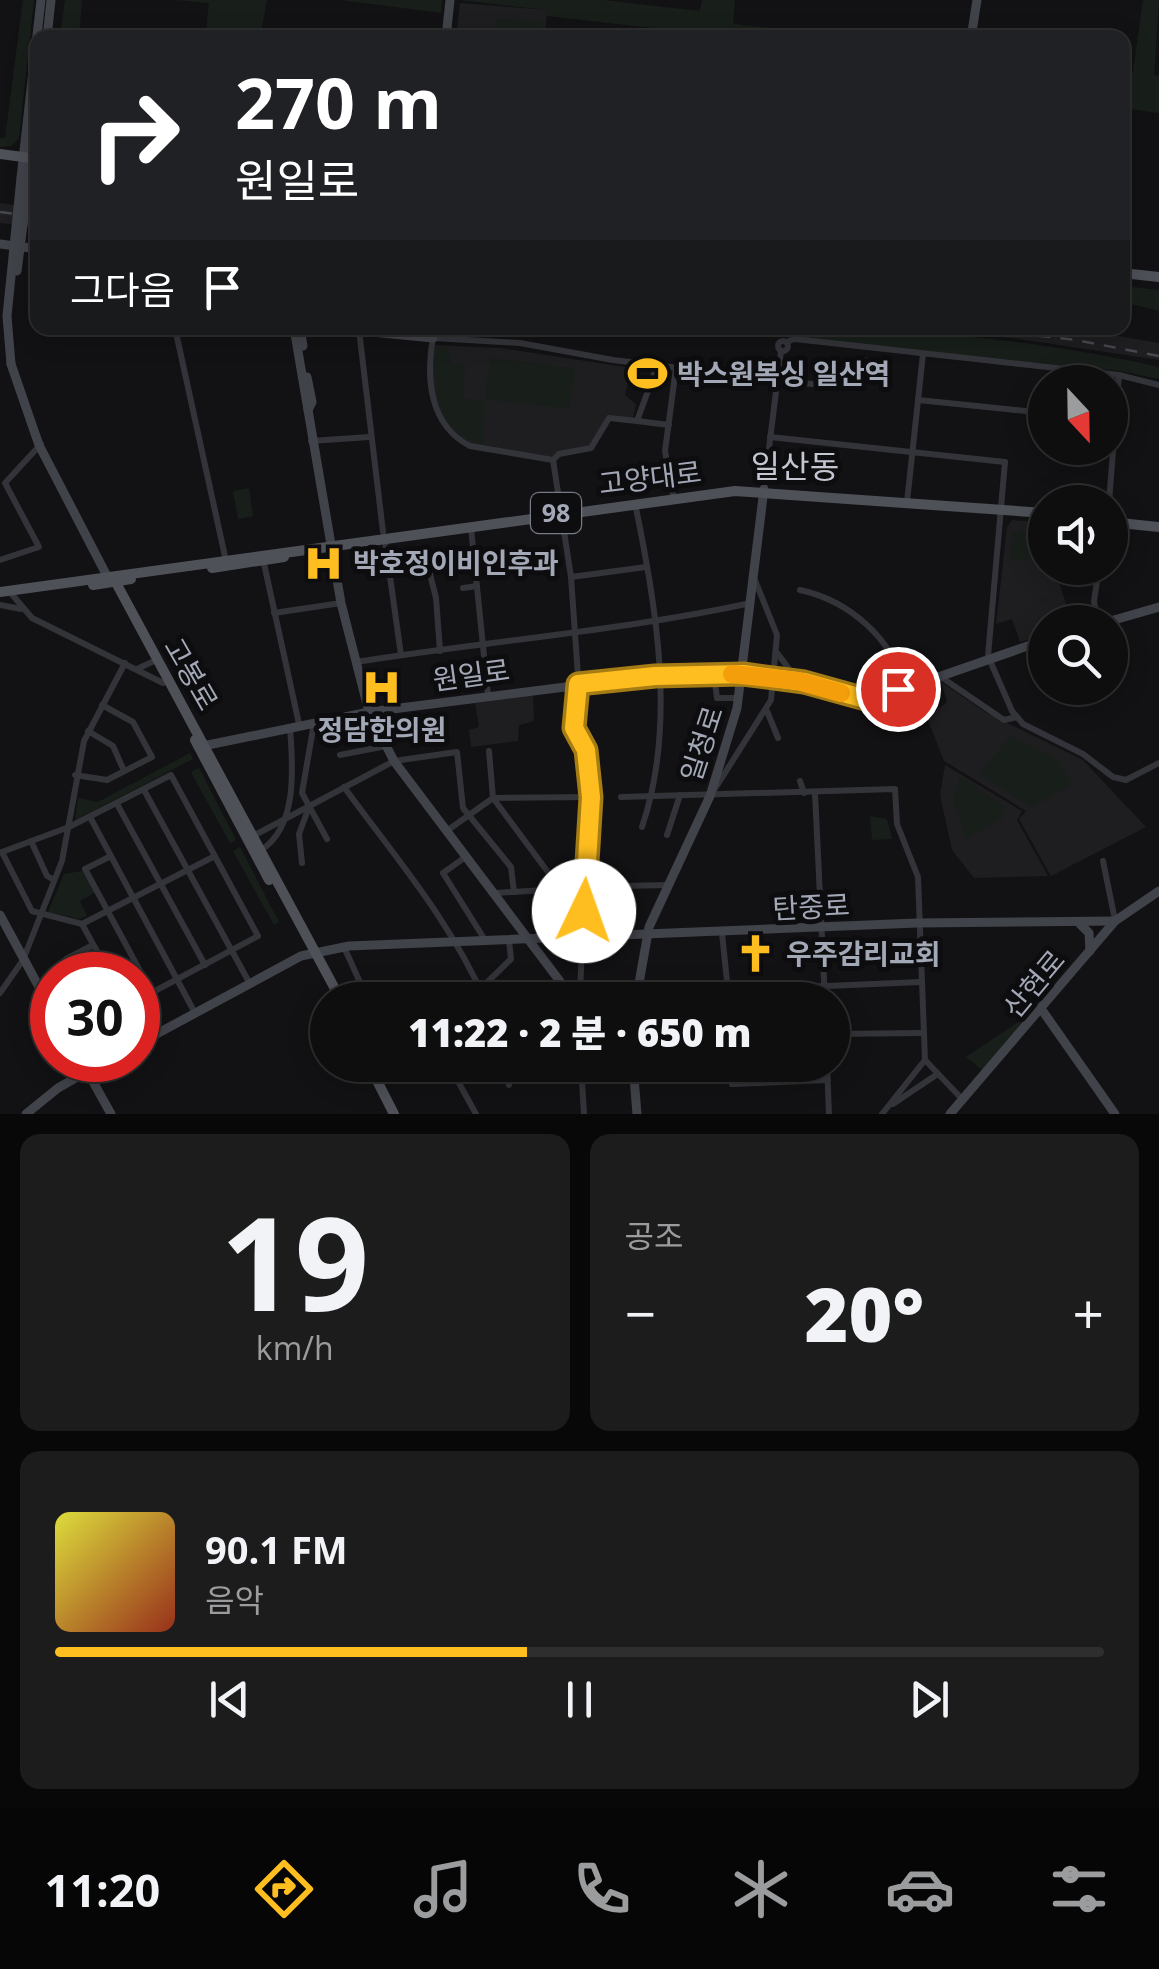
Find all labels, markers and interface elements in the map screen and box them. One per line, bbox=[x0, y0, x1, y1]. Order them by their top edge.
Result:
text: 270 m bbox=[235, 54, 442, 150]
icon: right bbox=[70, 70, 200, 200]
text: 원일로 bbox=[235, 149, 359, 210]
icon: arrive bbox=[195, 260, 250, 315]
text: 그다음 bbox=[70, 263, 175, 315]
sports icon: 박스원복싱 일산역 bbox=[626, 353, 668, 395]
place label: 박스원복싱 일산역 bbox=[677, 354, 890, 392]
north arrow bbox=[1028, 365, 1128, 465]
map controls bbox=[1028, 365, 1128, 705]
district label: 일산동 bbox=[751, 444, 839, 487]
street label: 고양대로 bbox=[596, 452, 703, 502]
button: sound bbox=[1028, 485, 1128, 585]
road number: 98 bbox=[531, 493, 581, 533]
hospital icon: 박호정이비인후과 bbox=[302, 542, 344, 584]
place label: 박호정이비인후과 bbox=[353, 543, 559, 581]
button: search bbox=[1028, 605, 1128, 705]
street label: 고봉로 bbox=[156, 631, 228, 716]
pin bbox=[856, 647, 941, 732]
street label: 원일로 bbox=[430, 650, 512, 698]
icon: arrive bbox=[871, 662, 926, 717]
hospital icon: 정담한의원 bbox=[361, 667, 403, 709]
street label: 일청로 bbox=[671, 701, 731, 786]
place label: 정담한의원 bbox=[318, 710, 446, 748]
position arrow bbox=[532, 859, 636, 963]
street label: 탄중로 bbox=[771, 885, 851, 927]
church icon: 우주감리교회 bbox=[735, 933, 777, 975]
place label: 우주감리교회 bbox=[786, 934, 941, 972]
street label: 산현로 bbox=[994, 942, 1073, 1025]
speed limit sign: 30 bbox=[30, 952, 160, 1082]
text: 11:22 · 2 분 · 650 m bbox=[408, 1006, 752, 1058]
text: 19 bbox=[220, 1172, 369, 1349]
text: 공조 bbox=[625, 1214, 683, 1257]
text: 20° bbox=[804, 1262, 924, 1364]
text: − bbox=[625, 1275, 656, 1350]
text: + bbox=[1073, 1275, 1104, 1350]
text: km/h bbox=[256, 1326, 334, 1369]
text: 90.1 FM bbox=[205, 1523, 348, 1575]
text: 음악 bbox=[205, 1578, 264, 1621]
icon: previous bbox=[202, 1672, 257, 1727]
icon: pause bbox=[552, 1672, 607, 1727]
icon: next bbox=[902, 1672, 957, 1727]
icon: directions bbox=[249, 1854, 319, 1924]
icon: music bbox=[408, 1854, 478, 1924]
icon: phone bbox=[567, 1854, 637, 1924]
icon: climate bbox=[726, 1854, 796, 1924]
icon: car bbox=[885, 1854, 955, 1924]
icon: filters bbox=[1044, 1854, 1114, 1924]
text: 11:20 bbox=[45, 1859, 160, 1920]

